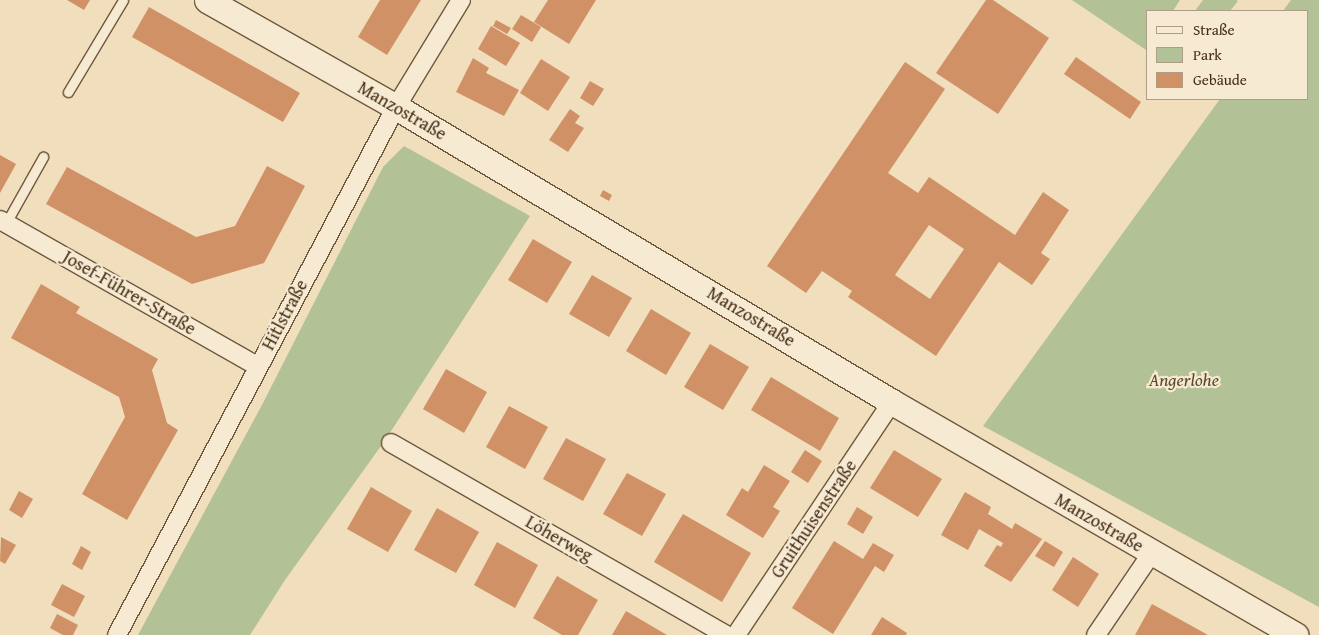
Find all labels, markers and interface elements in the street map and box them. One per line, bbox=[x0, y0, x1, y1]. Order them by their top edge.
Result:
legend bbox=[1146, 10, 1309, 100]
text: Straße bbox=[1193, 19, 1235, 40]
text: Park bbox=[1193, 44, 1222, 65]
text: Gebäude bbox=[1193, 69, 1247, 90]
street label: Manzostraße bbox=[354, 77, 450, 145]
street label: Josef-Führer-Straße bbox=[59, 246, 199, 340]
street label: Hitlstraße bbox=[257, 276, 313, 354]
street label: Manzostraße bbox=[703, 282, 799, 352]
park label: Angerlohe bbox=[1149, 369, 1219, 391]
street label: Gruithuisenstraße bbox=[766, 456, 862, 582]
street label: Manzostraße bbox=[1051, 489, 1147, 557]
street label: Löherweg bbox=[522, 511, 596, 567]

